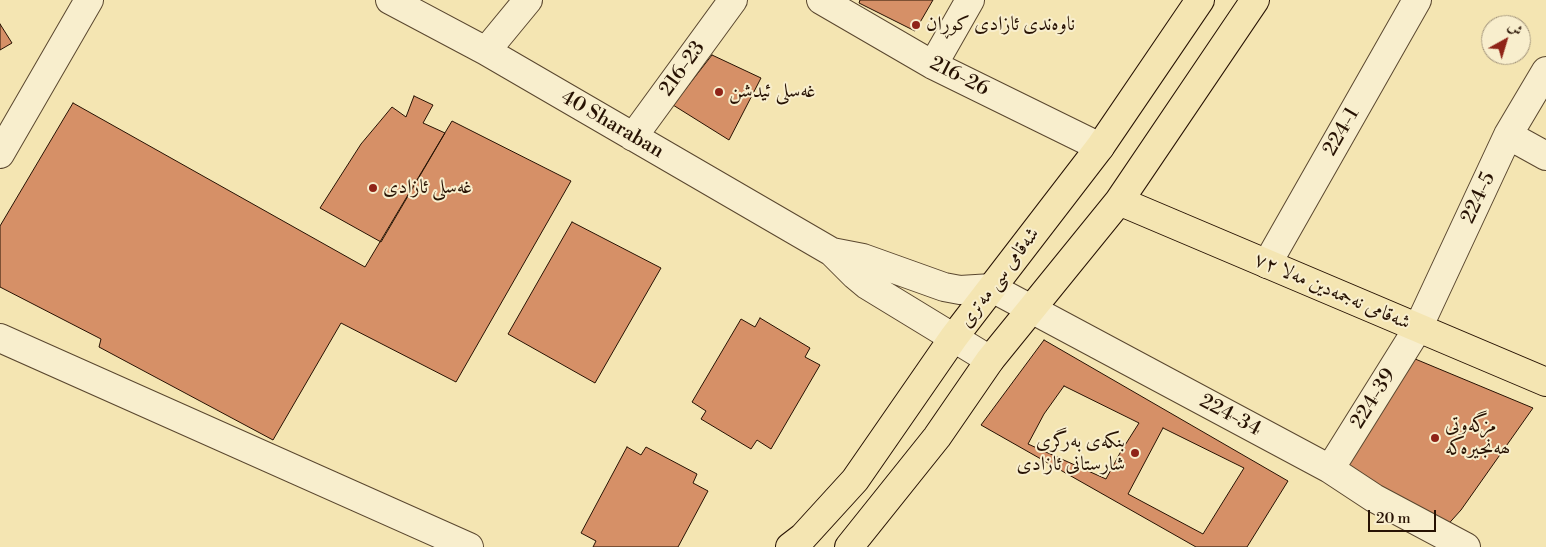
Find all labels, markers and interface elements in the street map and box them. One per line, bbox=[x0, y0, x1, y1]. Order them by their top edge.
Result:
place label: ناوەندی ئازادی کوڕان bbox=[926, 13, 1075, 37]
north arrow bbox=[1481, 15, 1531, 65]
text: ش bbox=[1504, 18, 1526, 40]
marker: ناوەندی ئازادی کوڕان bbox=[910, 19, 922, 31]
street label: 216-23 bbox=[655, 37, 711, 101]
street label: 216-26 bbox=[925, 52, 993, 102]
place label: غەسلی ئیدشن bbox=[729, 80, 816, 104]
street label: 40 Sharaban bbox=[556, 86, 668, 164]
marker: غەسلی ئیدشن bbox=[713, 86, 725, 98]
street label: 224-1 bbox=[1319, 104, 1365, 160]
street label: 224-5 bbox=[1457, 169, 1501, 227]
place label: غەسلی ئازادی bbox=[383, 176, 472, 200]
marker: غەسلی ئازادی bbox=[367, 182, 379, 194]
street label: شەقامی سی مەتری bbox=[955, 223, 1045, 333]
street label: شەقامی نەجمەدین مەلا ٧٢ bbox=[1250, 248, 1414, 336]
street label: 224-39 bbox=[1346, 365, 1402, 433]
street label: 224-34 bbox=[1195, 390, 1265, 442]
place label: مزگەوتی ھەنجیرەکە bbox=[1445, 414, 1510, 461]
place label: بنکەی بەرگری شارستانی ئازادی bbox=[1016, 430, 1125, 477]
marker: مزگەوتی ھەنجیرەکە bbox=[1429, 432, 1441, 444]
marker: بنکەی بەرگری شارستانی ئازادی bbox=[1129, 447, 1141, 459]
scale bar bbox=[1371, 500, 1438, 532]
text: 20 m bbox=[1376, 509, 1411, 528]

